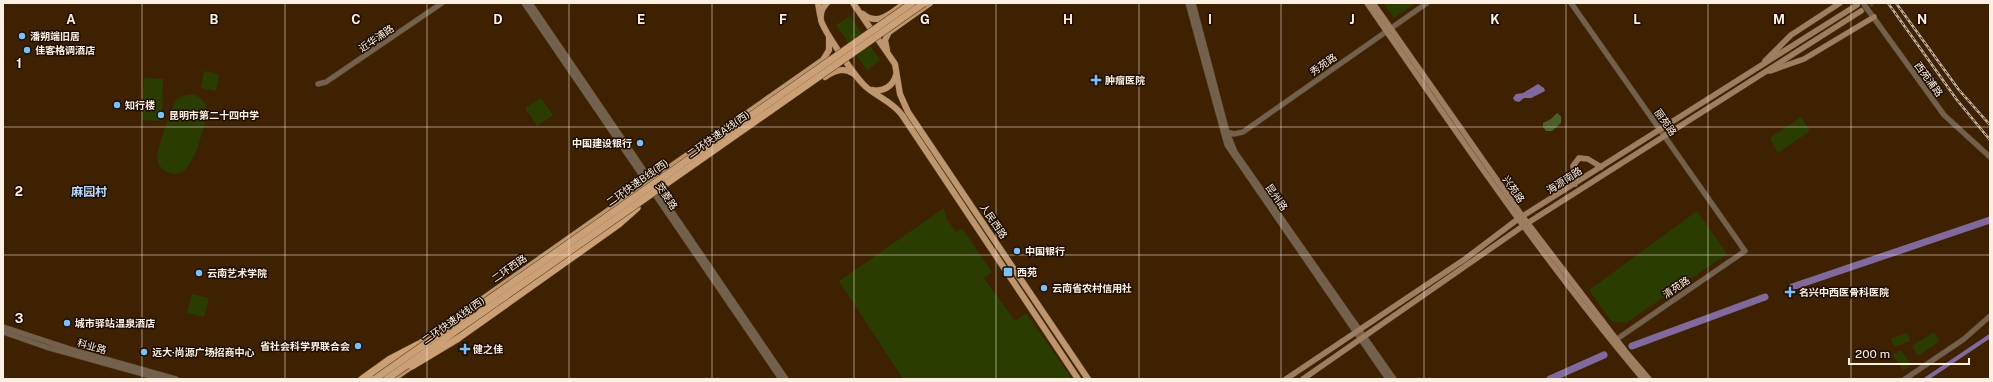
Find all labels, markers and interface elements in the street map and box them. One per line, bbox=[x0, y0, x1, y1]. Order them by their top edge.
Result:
text: A bbox=[66, 12, 76, 27]
text: B bbox=[210, 12, 219, 27]
text: C bbox=[351, 12, 361, 27]
text: D bbox=[493, 12, 503, 27]
text: E bbox=[637, 12, 645, 27]
text: F bbox=[779, 12, 787, 27]
text: G bbox=[920, 12, 930, 27]
text: H bbox=[1063, 12, 1073, 27]
text: I bbox=[1208, 12, 1212, 27]
text: J bbox=[1349, 12, 1355, 27]
text: K bbox=[1490, 12, 1500, 27]
text: L bbox=[1633, 12, 1641, 27]
text: M bbox=[1773, 12, 1785, 27]
text: N bbox=[1917, 12, 1927, 27]
street label: 近华浦路 bbox=[356, 22, 396, 54]
place label: 潘朔端旧居 bbox=[30, 30, 80, 42]
marker: 潘朔端旧居 bbox=[17, 31, 27, 41]
place label: 佳客格调酒店 bbox=[35, 44, 95, 56]
marker: 佳客格调酒店 bbox=[22, 45, 32, 55]
street label: 秀苑路 bbox=[1307, 50, 1339, 78]
text: 1 bbox=[16, 56, 22, 71]
street label: 西苑浦路 bbox=[1912, 59, 1946, 99]
marker: 肿瘤医院 bbox=[1090, 74, 1102, 86]
place label: 肿瘤医院 bbox=[1105, 74, 1145, 86]
place label: 知行楼 bbox=[125, 99, 155, 111]
marker: 知行楼 bbox=[112, 100, 122, 110]
street label: 丽苑路 bbox=[1652, 106, 1680, 138]
street label: 二环快速A线(西) bbox=[685, 108, 751, 160]
place label: 昆明市第二十四中学 bbox=[169, 109, 259, 121]
marker: 昆明市第二十四中学 bbox=[156, 110, 166, 120]
place label: 中国建设银行 bbox=[572, 137, 632, 149]
marker: 中国建设银行 bbox=[635, 138, 645, 148]
street label: 二环快速B线(西) bbox=[604, 156, 670, 208]
street label: 海源南路 bbox=[1544, 164, 1584, 196]
street label: 兴苑路 bbox=[1500, 173, 1528, 205]
street label: 茭菱路 bbox=[654, 180, 680, 212]
street label: 昆州路 bbox=[1263, 181, 1291, 213]
text: 2 bbox=[15, 184, 23, 199]
district label: 麻园村 bbox=[71, 185, 107, 199]
street label: 人民西路 bbox=[978, 201, 1010, 241]
place label: 中国银行 bbox=[1025, 245, 1065, 257]
marker: 中国银行 bbox=[1012, 246, 1022, 256]
street label: 二环西路 bbox=[489, 252, 529, 284]
marker: 西苑 bbox=[1002, 266, 1014, 278]
place label: 西苑 bbox=[1017, 266, 1037, 278]
place label: 云南艺术学院 bbox=[207, 267, 267, 279]
marker: 云南艺术学院 bbox=[194, 268, 204, 278]
street label: 清苑路 bbox=[1660, 274, 1692, 300]
place label: 云南省农村信用社 bbox=[1052, 282, 1132, 294]
marker: 云南省农村信用社 bbox=[1039, 283, 1049, 293]
marker: 名兴中西医骨科医院 bbox=[1784, 286, 1796, 298]
place label: 名兴中西医骨科医院 bbox=[1799, 286, 1889, 298]
street label: 二环快速A线(西) bbox=[420, 294, 486, 346]
text: 3 bbox=[15, 311, 24, 326]
place label: 城市驿站温泉酒店 bbox=[75, 317, 155, 329]
marker: 城市驿站温泉酒店 bbox=[62, 318, 72, 328]
street label: 科业路 bbox=[76, 336, 108, 356]
place label: 省社会科学界联合会 bbox=[260, 340, 350, 352]
scale bar bbox=[1849, 340, 1969, 366]
marker: 省社会科学界联合会 bbox=[353, 341, 363, 351]
place label: 健之佳 bbox=[473, 343, 503, 355]
marker: 健之佳 bbox=[460, 344, 470, 354]
place label: 远大·尚源广场招商中心 bbox=[152, 346, 255, 358]
marker: 远大·尚源广场招商中心 bbox=[139, 347, 149, 357]
text: 200 m bbox=[1855, 347, 1890, 361]

